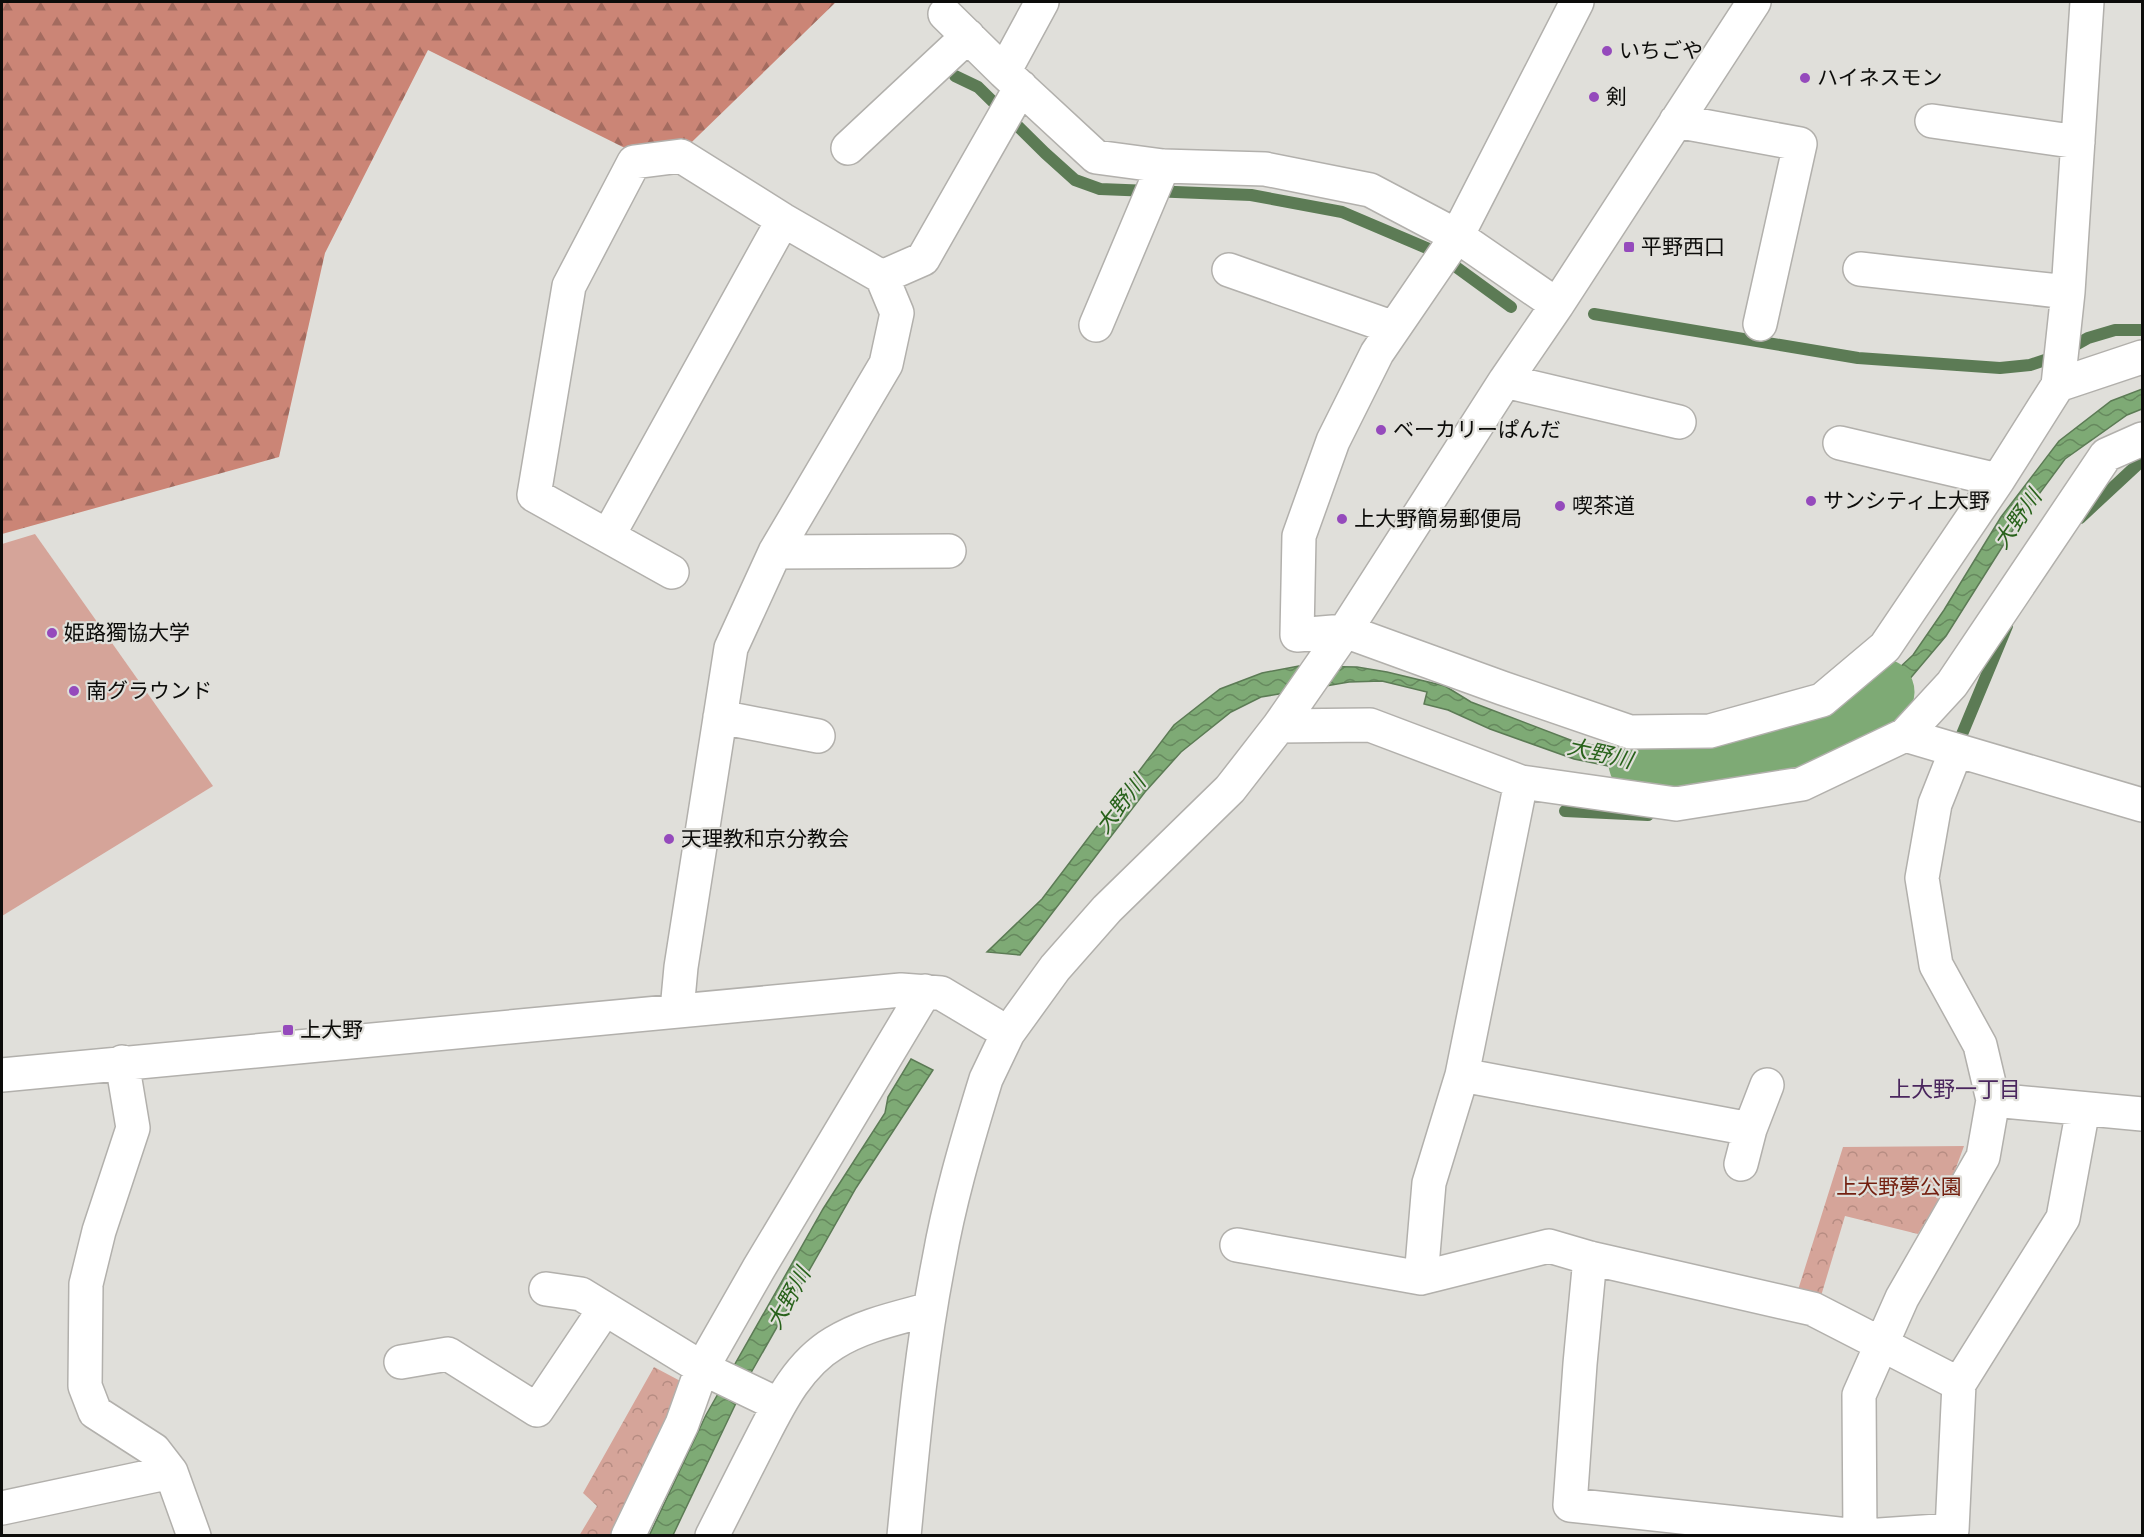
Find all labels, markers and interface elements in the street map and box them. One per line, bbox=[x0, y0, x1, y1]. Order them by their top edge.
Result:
place label: いちごや bbox=[1619, 37, 1703, 63]
marker: いちごや bbox=[1600, 44, 1614, 58]
place label: ハイネスモン bbox=[1817, 64, 1943, 90]
marker: ハイネスモン bbox=[1798, 71, 1812, 85]
place label: 剣 bbox=[1606, 83, 1627, 109]
marker: 剣 bbox=[1587, 90, 1601, 104]
place label: 平野西口 bbox=[1641, 233, 1725, 259]
marker: 平野西口 bbox=[1622, 240, 1636, 254]
place label: ベーカリーぱんだ bbox=[1393, 416, 1561, 442]
marker: ベーカリーぱんだ bbox=[1374, 423, 1388, 437]
water label: 大野川 bbox=[1987, 482, 2049, 554]
place label: サンシティ上大野 bbox=[1823, 487, 1990, 513]
place label: 喫茶道 bbox=[1572, 492, 1635, 518]
marker: サンシティ上大野 bbox=[1804, 494, 1818, 508]
marker: 喫茶道 bbox=[1553, 499, 1567, 513]
place label: 上大野簡易郵便局 bbox=[1354, 505, 1522, 531]
marker: 上大野簡易郵便局 bbox=[1335, 512, 1349, 526]
place label: 姫路獨協大学 bbox=[64, 619, 190, 645]
marker: 姫路獨協大学 bbox=[45, 626, 59, 640]
place label: 南グラウンド bbox=[86, 677, 212, 703]
marker: 南グラウンド bbox=[67, 684, 81, 698]
water label: 大野川 bbox=[1565, 732, 1637, 775]
water label: 大野川 bbox=[1089, 768, 1153, 839]
place label: 天理教和京分教会 bbox=[681, 825, 849, 851]
marker: 天理教和京分教会 bbox=[662, 832, 676, 846]
place label: 上大野 bbox=[300, 1016, 363, 1042]
marker: 上大野 bbox=[281, 1023, 295, 1037]
district label: 上大野一丁目 bbox=[1889, 1075, 2021, 1103]
park label: 上大野夢公園 bbox=[1836, 1173, 1962, 1199]
water label: 大野川 bbox=[760, 1261, 817, 1334]

